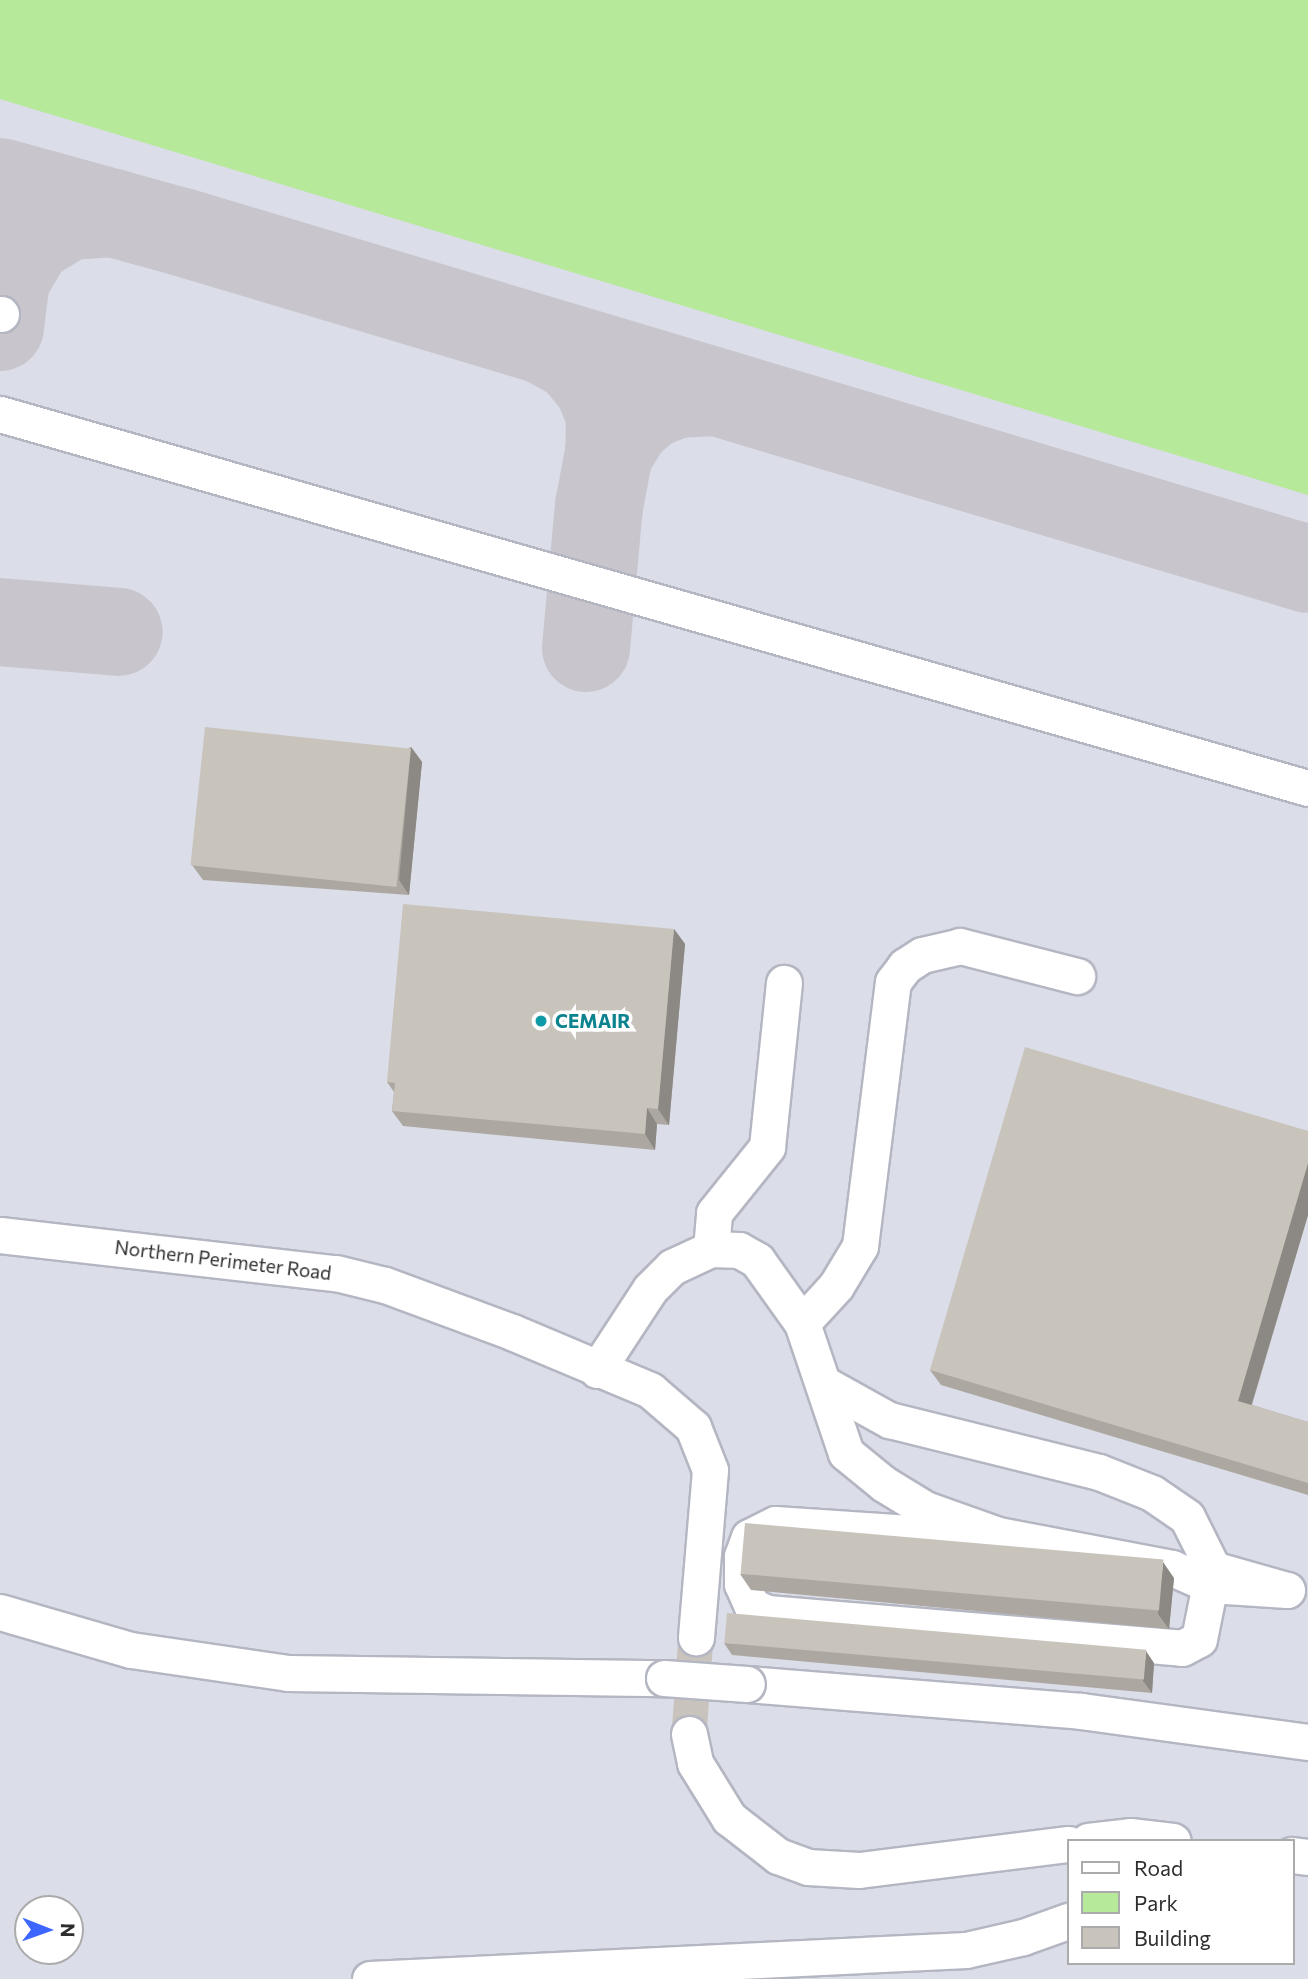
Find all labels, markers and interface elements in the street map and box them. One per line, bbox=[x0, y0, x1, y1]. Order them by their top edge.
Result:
place label: CEMAIR bbox=[555, 1010, 630, 1032]
marker: CEMAIR bbox=[533, 1013, 549, 1029]
street label: Northern Perimeter Road bbox=[113, 1235, 333, 1285]
legend bbox=[1066, 1839, 1294, 1965]
text: Road bbox=[1134, 1855, 1183, 1880]
text: Park bbox=[1134, 1890, 1178, 1915]
north arrow bbox=[14, 1895, 84, 1965]
text: N bbox=[57, 1923, 80, 1938]
text: Building bbox=[1134, 1925, 1211, 1950]

